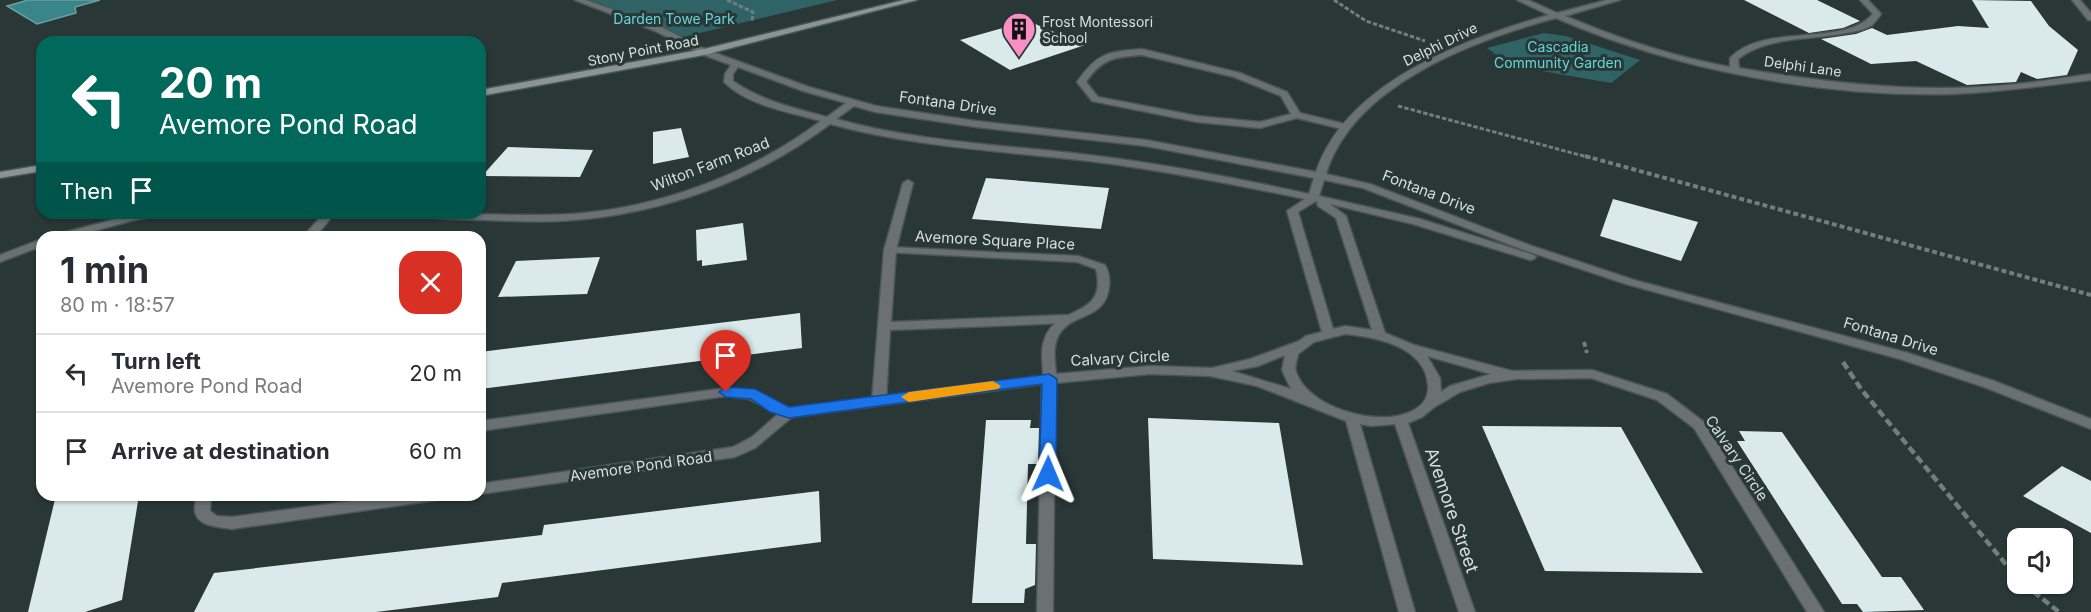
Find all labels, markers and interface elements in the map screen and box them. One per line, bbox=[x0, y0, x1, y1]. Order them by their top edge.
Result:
park label: Darden Towe Park bbox=[613, 10, 735, 27]
building icon: Frost Montessori School bbox=[1001, 11, 1037, 58]
place label: Frost Montessori School bbox=[1042, 13, 1153, 46]
street label: Delphi Drive bbox=[1400, 19, 1480, 69]
street label: Stony Point Road bbox=[586, 31, 700, 69]
park label: Cascadia Community Garden bbox=[1494, 38, 1622, 71]
street label: Delphi Lane bbox=[1763, 52, 1843, 80]
text: 20 m bbox=[159, 57, 262, 108]
icon: left bbox=[60, 60, 138, 138]
street label: Fontana Drive bbox=[898, 87, 998, 119]
text: Avemore Pond Road bbox=[159, 108, 418, 141]
street label: Wilton Farm Road bbox=[648, 133, 772, 195]
street label: Fontana Drive bbox=[1380, 166, 1478, 218]
icon: arrive bbox=[125, 174, 158, 207]
text: Then bbox=[60, 178, 113, 204]
street label: Avemore Square Place bbox=[915, 226, 1075, 254]
text: 1 min bbox=[60, 248, 149, 292]
button: close bbox=[399, 251, 462, 314]
text: 80 m · 18:57 bbox=[60, 293, 175, 317]
street label: Fontana Drive bbox=[1841, 313, 1941, 359]
pin bbox=[700, 330, 751, 392]
icon: arrive bbox=[709, 339, 742, 372]
street label: Calvary Circle bbox=[1070, 346, 1170, 370]
text: Turn left bbox=[111, 348, 201, 374]
icon: left bbox=[60, 357, 93, 390]
text: 20 m bbox=[409, 360, 462, 386]
text: Avemore Pond Road bbox=[111, 374, 303, 398]
street label: Calvary Circle bbox=[1701, 412, 1773, 504]
icon: arrive bbox=[60, 435, 93, 468]
text: Arrive at destination bbox=[111, 438, 330, 464]
text: 60 m bbox=[409, 438, 462, 464]
position arrow bbox=[1016, 442, 1080, 506]
street label: Avemore Street bbox=[1421, 445, 1483, 575]
street label: Avemore Pond Road bbox=[569, 447, 713, 485]
map controls bbox=[2007, 528, 2073, 594]
button: sound bbox=[2007, 528, 2073, 594]

